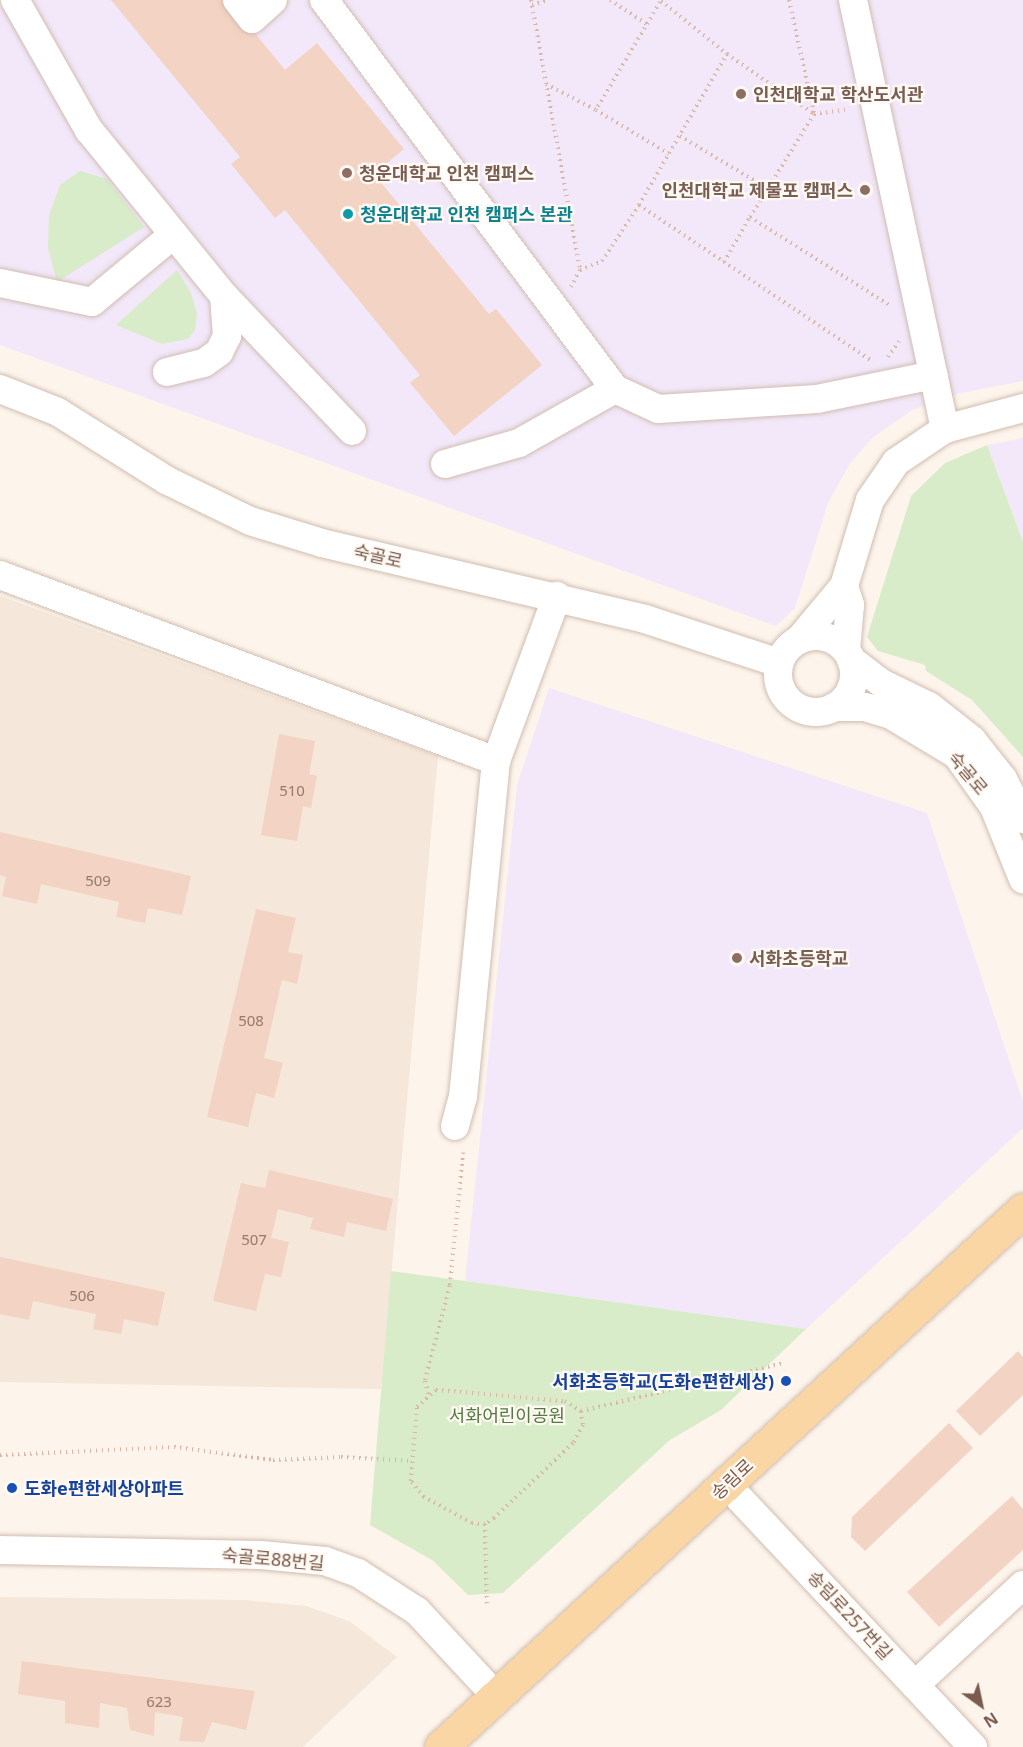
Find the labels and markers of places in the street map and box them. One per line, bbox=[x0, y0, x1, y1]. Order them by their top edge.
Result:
place label: 인천대학교 학산도서관 bbox=[753, 83, 923, 105]
marker: 인천대학교 학산도서관 bbox=[734, 87, 748, 101]
place label: 청운대학교 인천 캠퍼스 bbox=[359, 162, 534, 184]
marker: 청운대학교 인천 캠퍼스 bbox=[340, 166, 354, 180]
place label: 인천대학교 제물포 캠퍼스 bbox=[661, 179, 853, 201]
marker: 인천대학교 제물포 캠퍼스 bbox=[858, 183, 872, 197]
place label: 청운대학교 인천 캠퍼스 본관 bbox=[360, 203, 573, 225]
marker: 청운대학교 인천 캠퍼스 본관 bbox=[341, 207, 355, 221]
place label: 서화초등학교 bbox=[749, 947, 848, 969]
marker: 서화초등학교 bbox=[730, 951, 744, 965]
place label: 서화초등학교(도화e편한세상) bbox=[552, 1370, 774, 1392]
marker: 서화초등학교(도화e편한세상) bbox=[779, 1374, 793, 1388]
place label: 도화e편한세상아파트 bbox=[24, 1477, 184, 1499]
marker: 도화e편한세상아파트 bbox=[5, 1481, 19, 1495]

